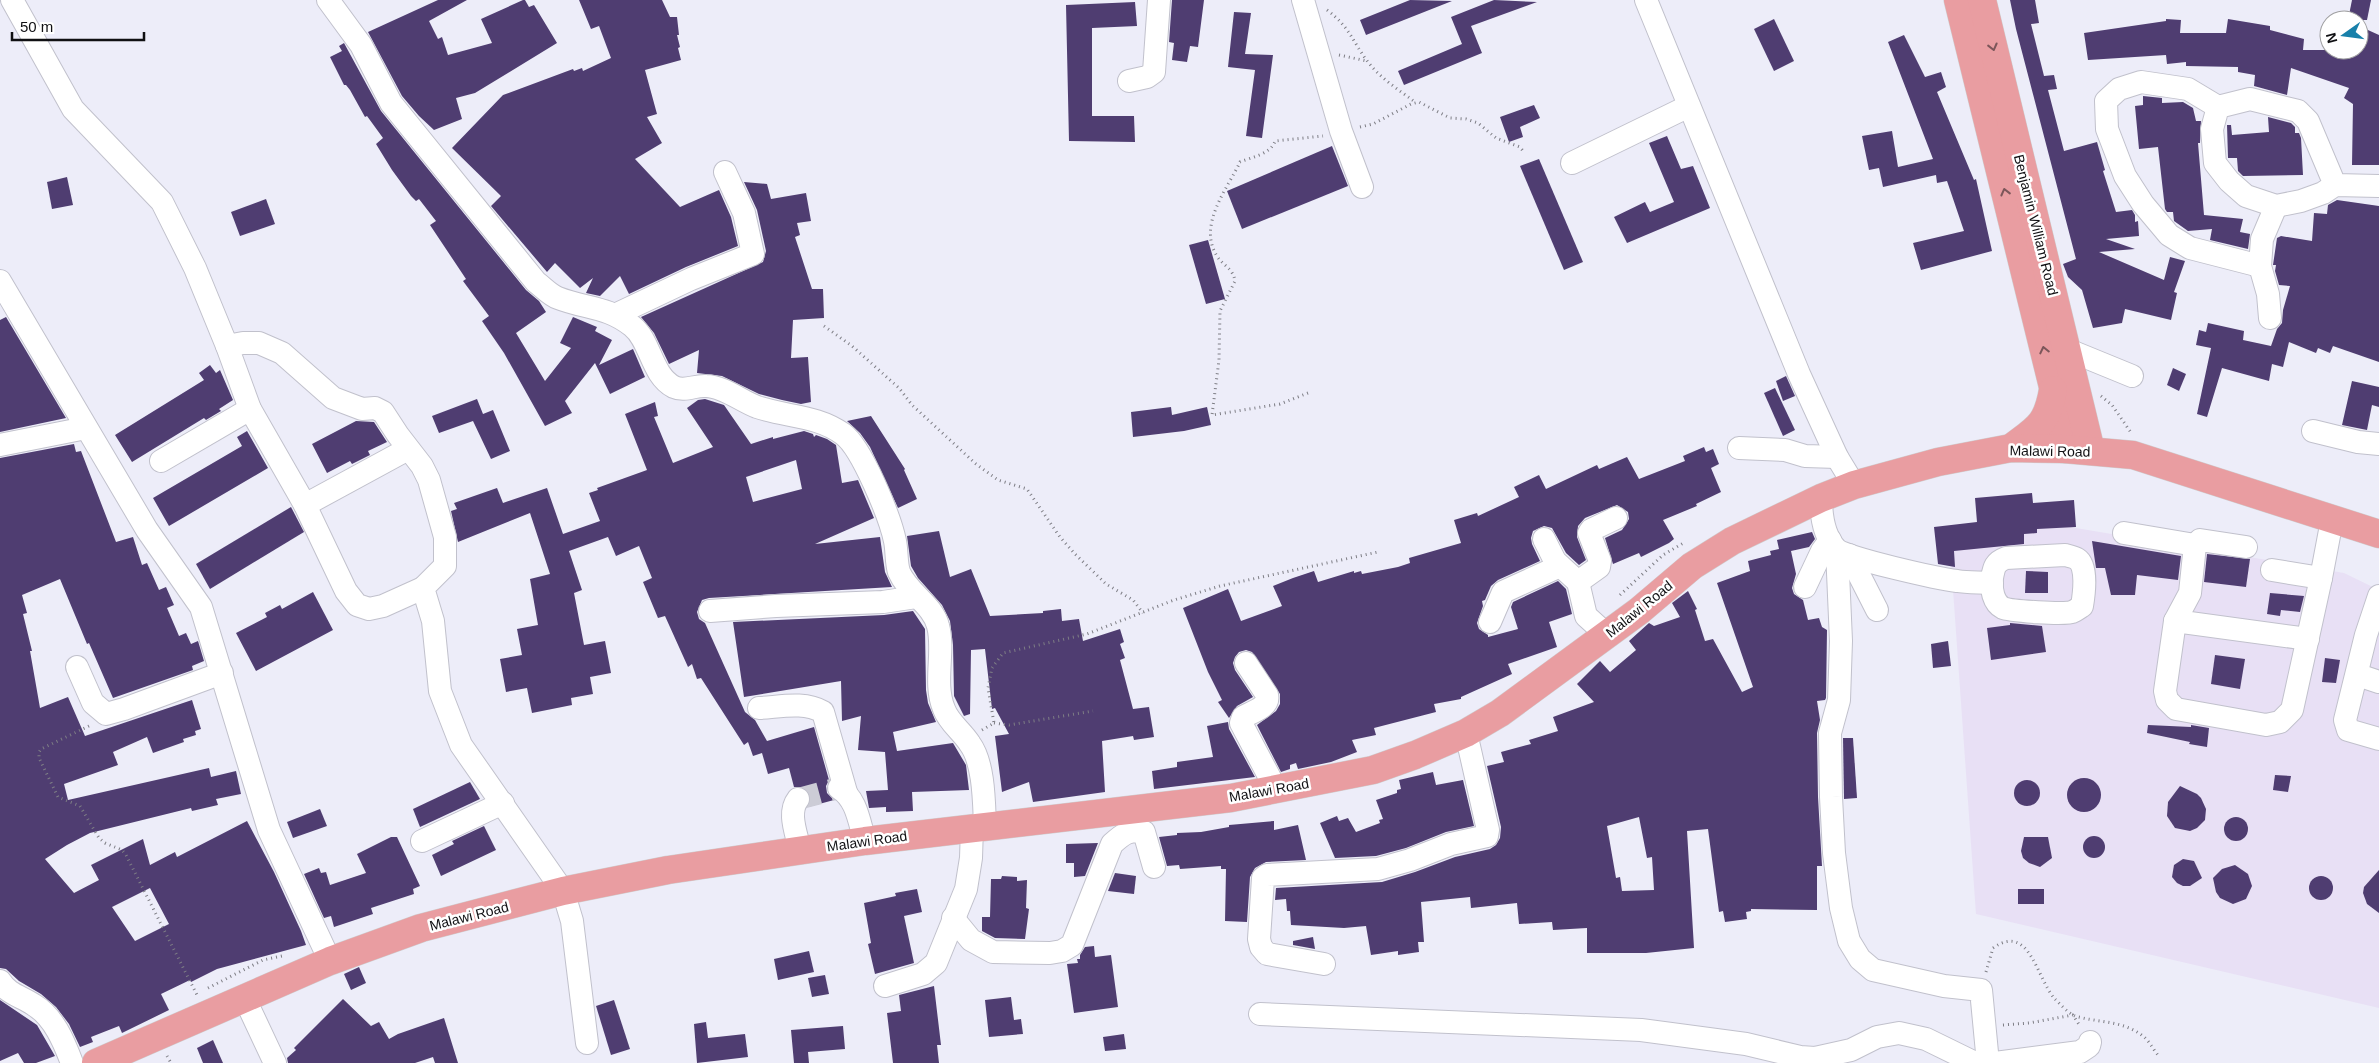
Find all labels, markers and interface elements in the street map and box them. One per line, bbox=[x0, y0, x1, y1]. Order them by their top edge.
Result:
scale bar bbox=[12, 10, 145, 42]
north arrow bbox=[2319, 10, 2369, 60]
text: 50 m bbox=[20, 18, 53, 35]
text: N bbox=[2322, 31, 2340, 45]
one-way arrow bbox=[1987, 43, 1998, 52]
street label: Benjamin William Road bbox=[2011, 153, 2061, 297]
one-way arrow bbox=[2000, 188, 2011, 197]
one-way arrow bbox=[2039, 345, 2050, 354]
street label: Malawi Road bbox=[2009, 442, 2091, 460]
street label: Malawi Road bbox=[1603, 577, 1675, 641]
street label: Malawi Road bbox=[1228, 775, 1310, 805]
street label: Malawi Road bbox=[826, 827, 908, 855]
street label: Malawi Road bbox=[428, 898, 510, 934]

